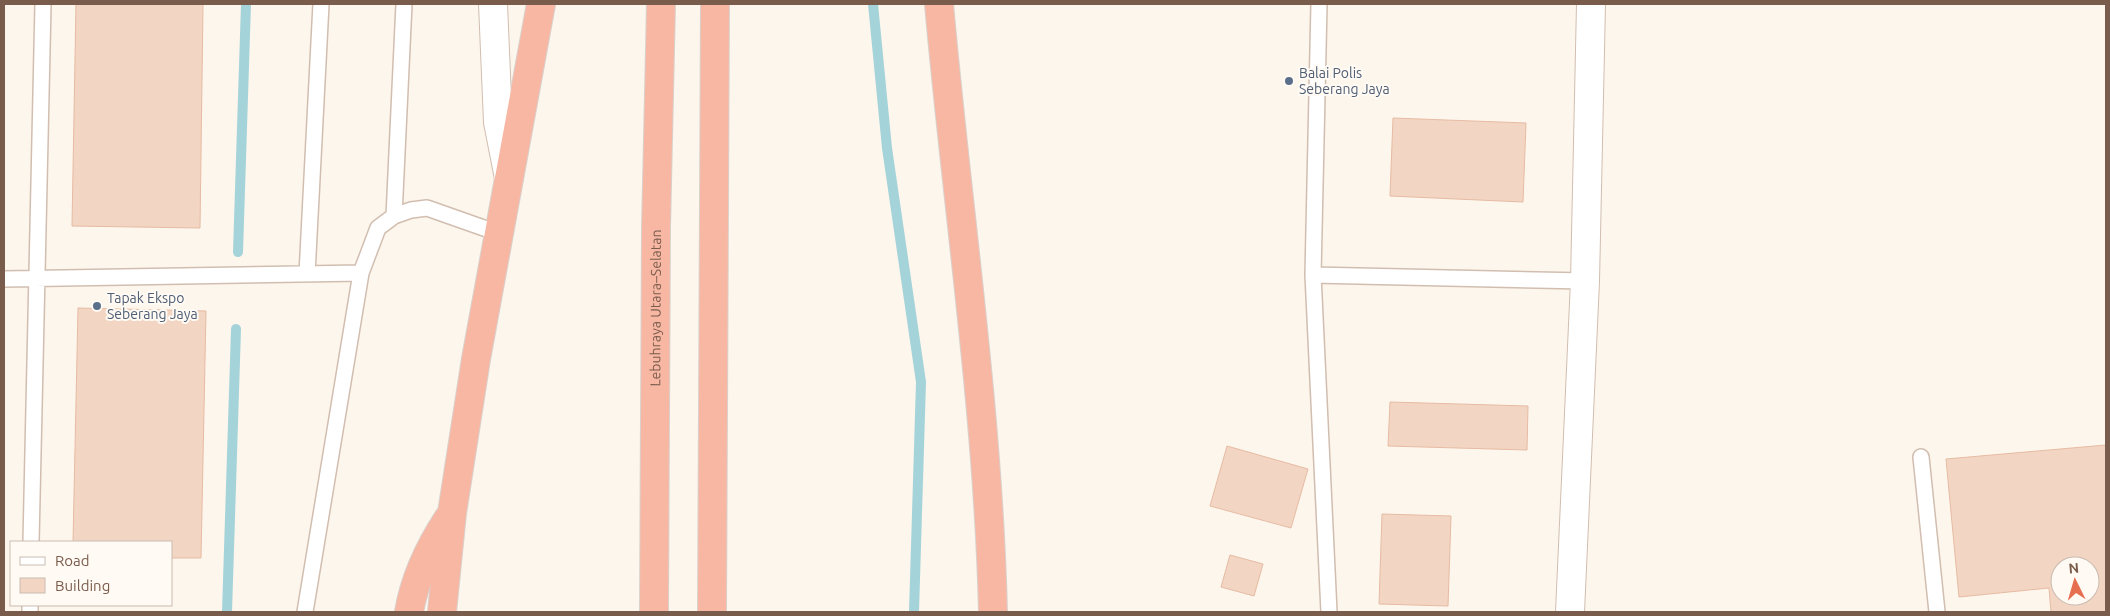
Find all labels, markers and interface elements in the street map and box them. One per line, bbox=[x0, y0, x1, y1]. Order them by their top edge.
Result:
place label: Balai Polis Seberang Jaya bbox=[1299, 65, 1390, 97]
marker: Balai Polis Seberang Jaya bbox=[1283, 75, 1295, 87]
street label: Lebuhraya Utara–Selatan bbox=[647, 229, 664, 387]
place label: Tapak Ekspo Seberang Jaya bbox=[107, 290, 198, 322]
marker: Tapak Ekspo Seberang Jaya bbox=[91, 300, 103, 312]
legend bbox=[10, 541, 172, 606]
text: Road bbox=[55, 552, 90, 569]
north arrow bbox=[2050, 556, 2100, 606]
text: N bbox=[2068, 560, 2080, 576]
text: Building bbox=[55, 577, 110, 594]

